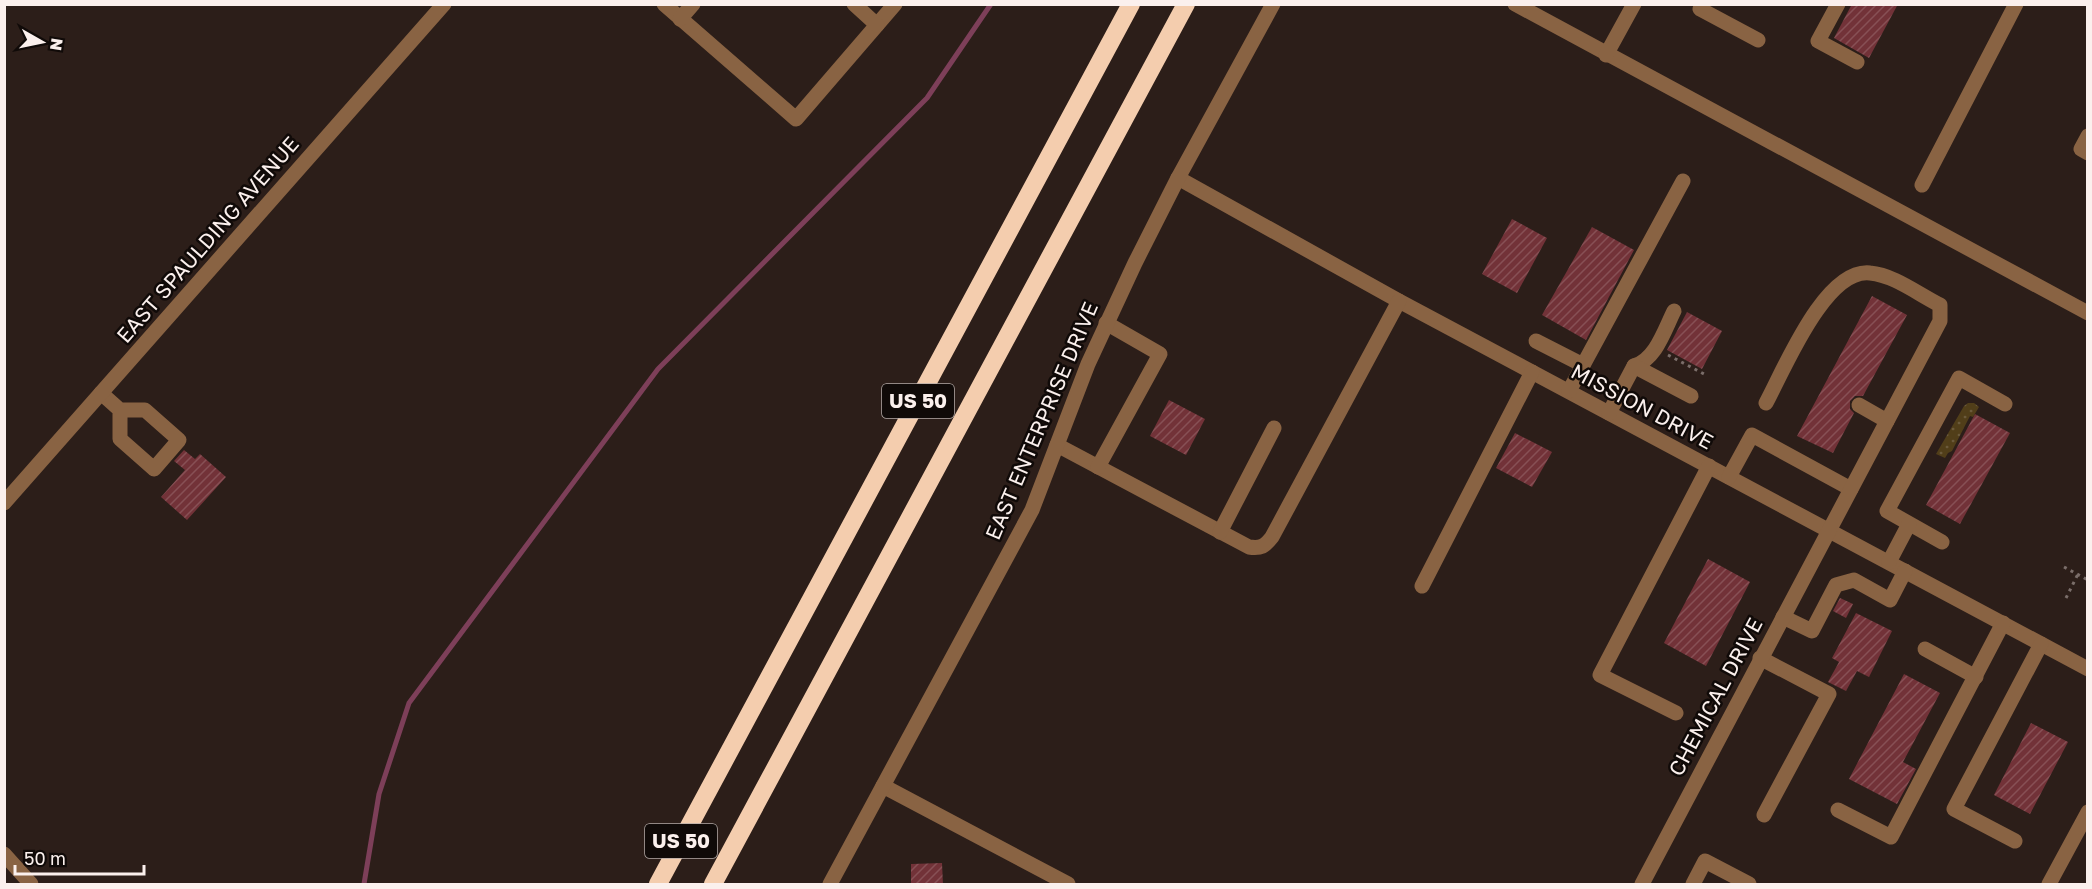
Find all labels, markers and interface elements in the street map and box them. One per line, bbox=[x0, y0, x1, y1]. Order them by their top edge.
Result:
north arrow bbox=[12, 12, 72, 72]
text: N bbox=[46, 37, 68, 52]
street label: EAST SPAULDING AVENUE bbox=[111, 131, 304, 348]
street label: EAST ENTERPRISE DRIVE bbox=[979, 298, 1103, 543]
street label: MISSION DRIVE bbox=[1567, 358, 1718, 455]
road number: US 50 bbox=[882, 384, 954, 418]
street label: CHEMICAL DRIVE bbox=[1662, 613, 1768, 780]
road number: US 50 bbox=[645, 824, 717, 858]
scale bar bbox=[15, 838, 144, 876]
text: 50 m bbox=[24, 847, 66, 869]

